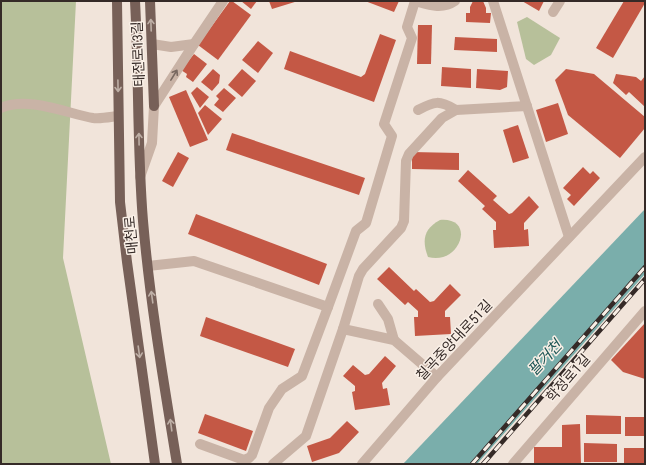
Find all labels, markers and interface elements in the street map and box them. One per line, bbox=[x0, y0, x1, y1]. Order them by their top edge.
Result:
one-way arrow bbox=[148, 19, 155, 32]
street label: 태전로13길 bbox=[129, 21, 147, 87]
one-way arrow bbox=[170, 70, 178, 81]
one-way arrow bbox=[114, 79, 121, 92]
one-way arrow bbox=[136, 133, 143, 146]
street label: 매천로 bbox=[121, 215, 141, 255]
one-way arrow bbox=[148, 291, 156, 304]
street label: 칠곡중앙대로51길 bbox=[413, 297, 495, 383]
water label: 팔거천 bbox=[524, 335, 567, 379]
one-way arrow bbox=[135, 345, 143, 358]
street label: 학정로1길 bbox=[543, 351, 593, 405]
one-way arrow bbox=[167, 419, 175, 432]

